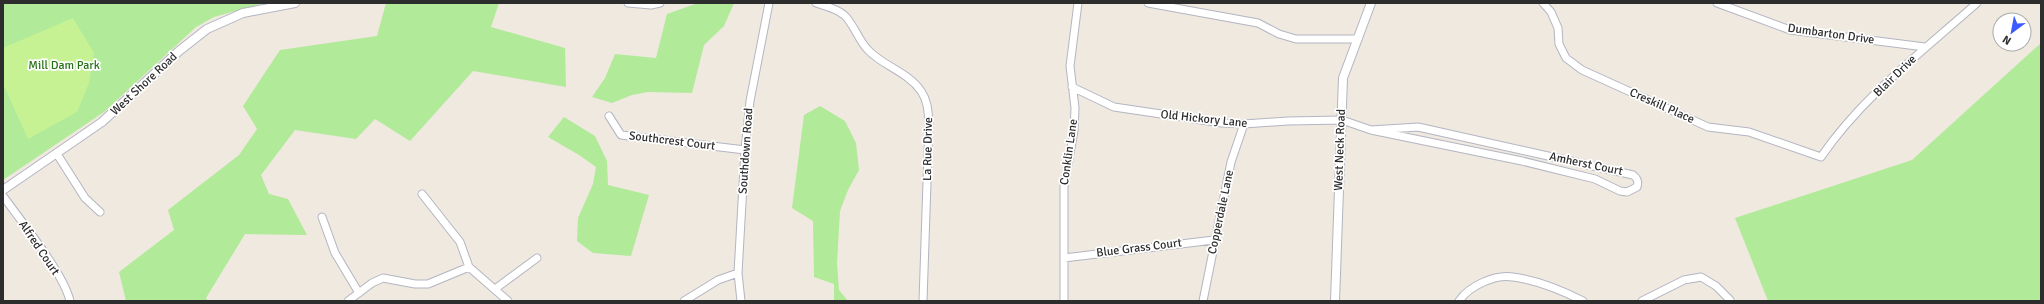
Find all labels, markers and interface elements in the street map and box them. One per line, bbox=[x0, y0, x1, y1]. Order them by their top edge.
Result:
north arrow bbox=[1992, 12, 2032, 52]
street label: Dumbarton Drive bbox=[1787, 20, 1875, 48]
text: N bbox=[2000, 33, 2014, 48]
street label: West Shore Road bbox=[108, 49, 180, 119]
street label: Blair Drive bbox=[1870, 52, 1920, 100]
park label: Mill Dam Park bbox=[28, 58, 100, 73]
street label: Creskill Place bbox=[1627, 85, 1697, 127]
street label: Southdown Road bbox=[736, 107, 756, 195]
street label: Old Hickory Lane bbox=[1160, 107, 1248, 131]
street label: West Neck Road bbox=[1331, 109, 1349, 191]
street label: La Rue Drive bbox=[920, 117, 936, 181]
street label: Conklin Lane bbox=[1057, 118, 1081, 186]
street label: Southcrest Court bbox=[628, 128, 716, 154]
street label: Amherst Court bbox=[1548, 149, 1624, 179]
street label: Copperdale Lane bbox=[1205, 169, 1237, 255]
street label: Alfred Court bbox=[15, 218, 63, 278]
street label: Blue Grass Court bbox=[1095, 235, 1183, 261]

